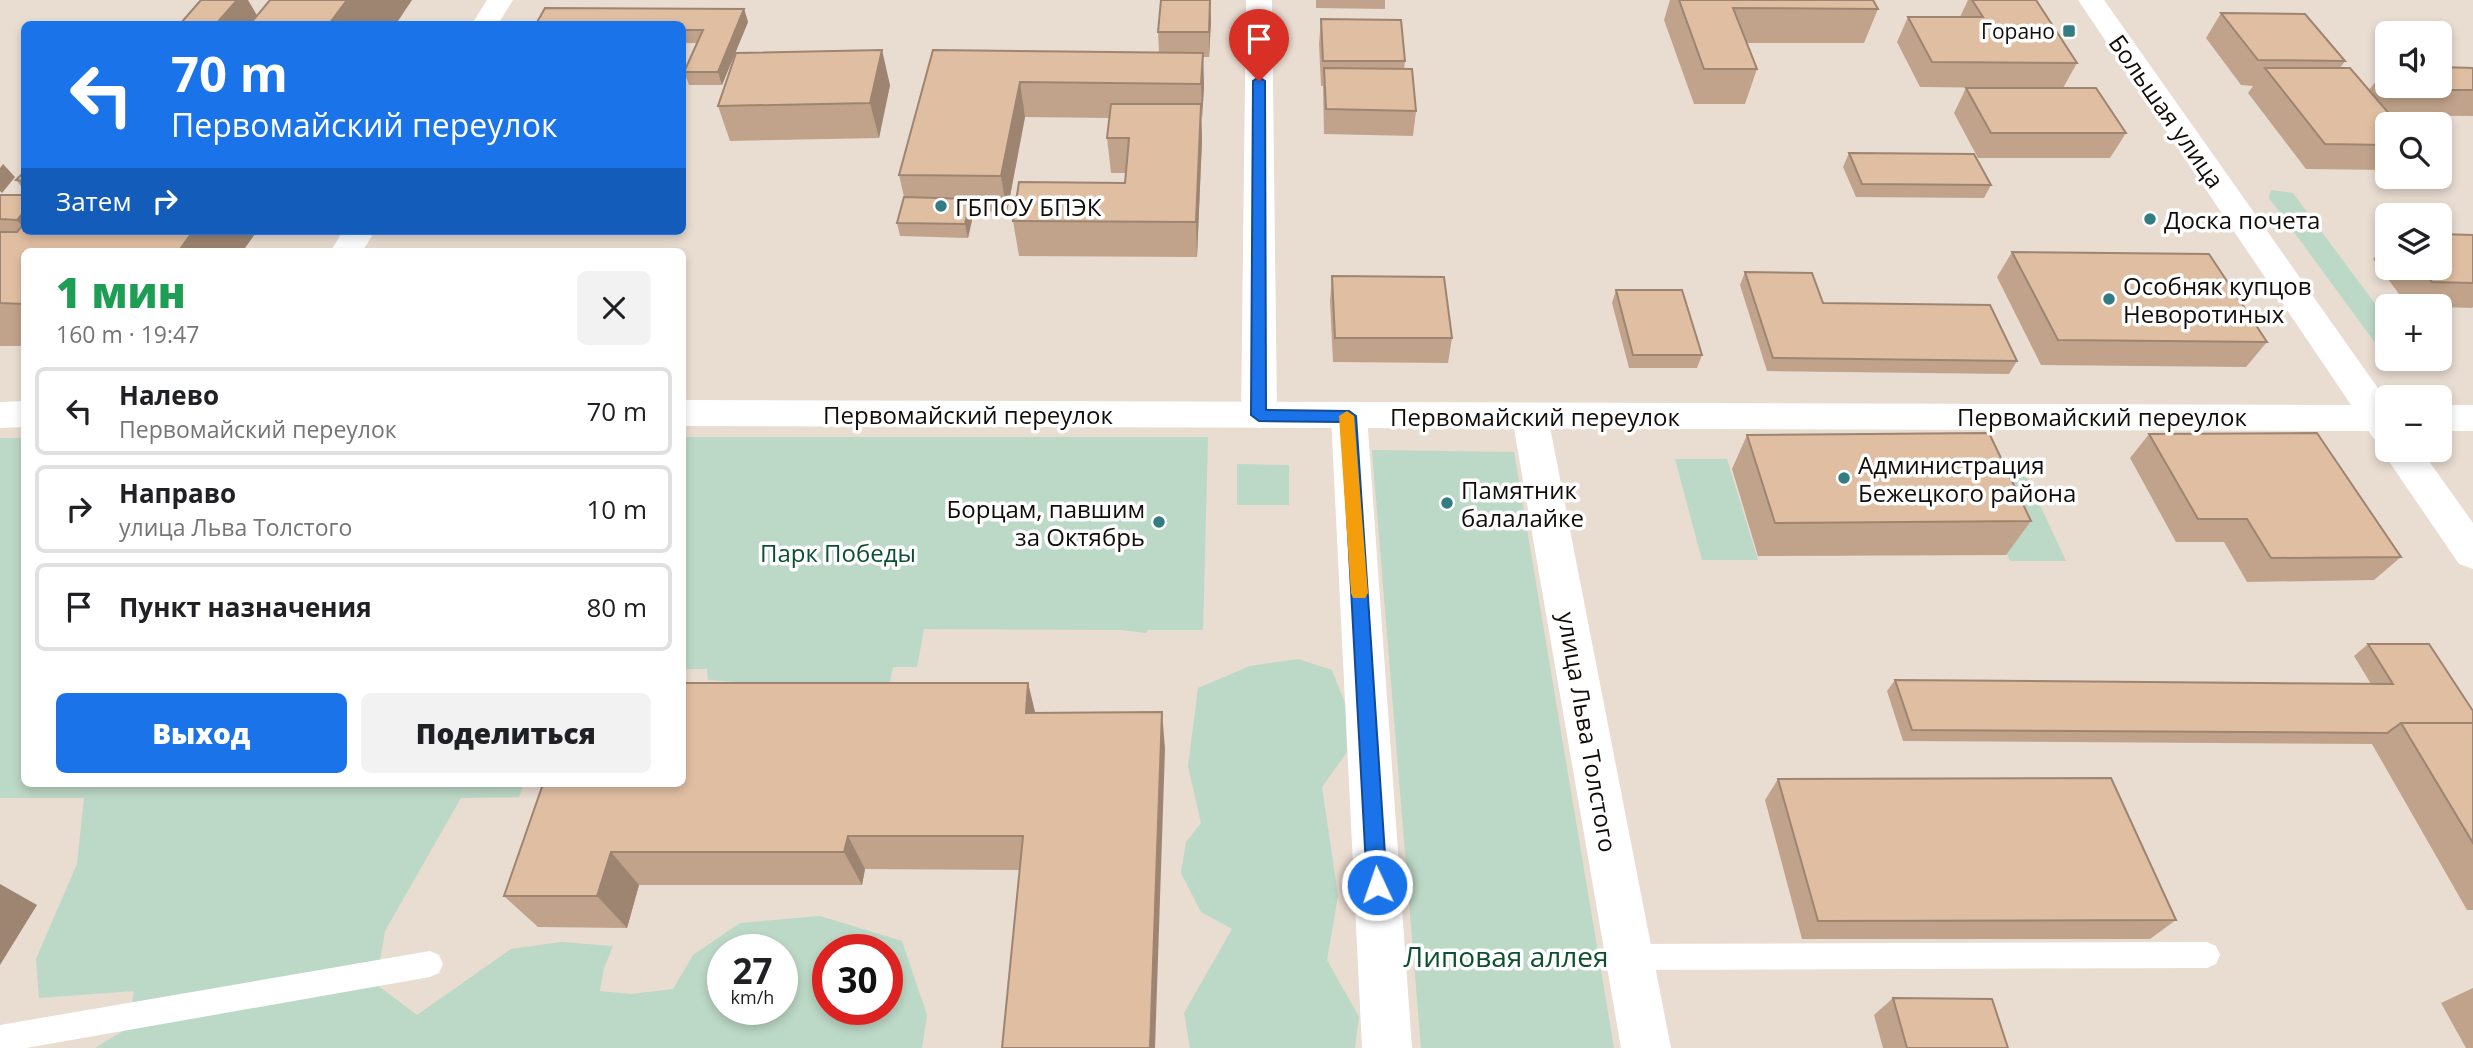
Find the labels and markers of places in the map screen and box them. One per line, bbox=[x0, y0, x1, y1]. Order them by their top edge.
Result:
pin bbox=[1229, 9, 1289, 81]
place label: Горано bbox=[1981, 17, 2055, 45]
marker: Горано bbox=[2061, 23, 2077, 39]
place label: ГБПОУ БПЭК bbox=[955, 190, 1102, 223]
marker: ГБПОУ БПЭК bbox=[933, 198, 949, 214]
place label: Доска почета bbox=[2164, 203, 2320, 236]
marker: Доска почета bbox=[2142, 211, 2158, 227]
place label: Особняк купцов Неворотиных bbox=[2123, 269, 2312, 330]
marker: Особняк купцов Неворотиных bbox=[2101, 291, 2117, 307]
place label: Администрация Бежецкого района bbox=[1858, 448, 2076, 509]
marker: Администрация Бежецкого района bbox=[1836, 470, 1852, 486]
place label: Памятник балалайке bbox=[1461, 473, 1584, 534]
place label: Борцам, павшим за Октябрь bbox=[947, 492, 1145, 553]
marker: Памятник балалайке bbox=[1439, 495, 1455, 511]
marker: Борцам, павшим за Октябрь bbox=[1151, 514, 1167, 530]

